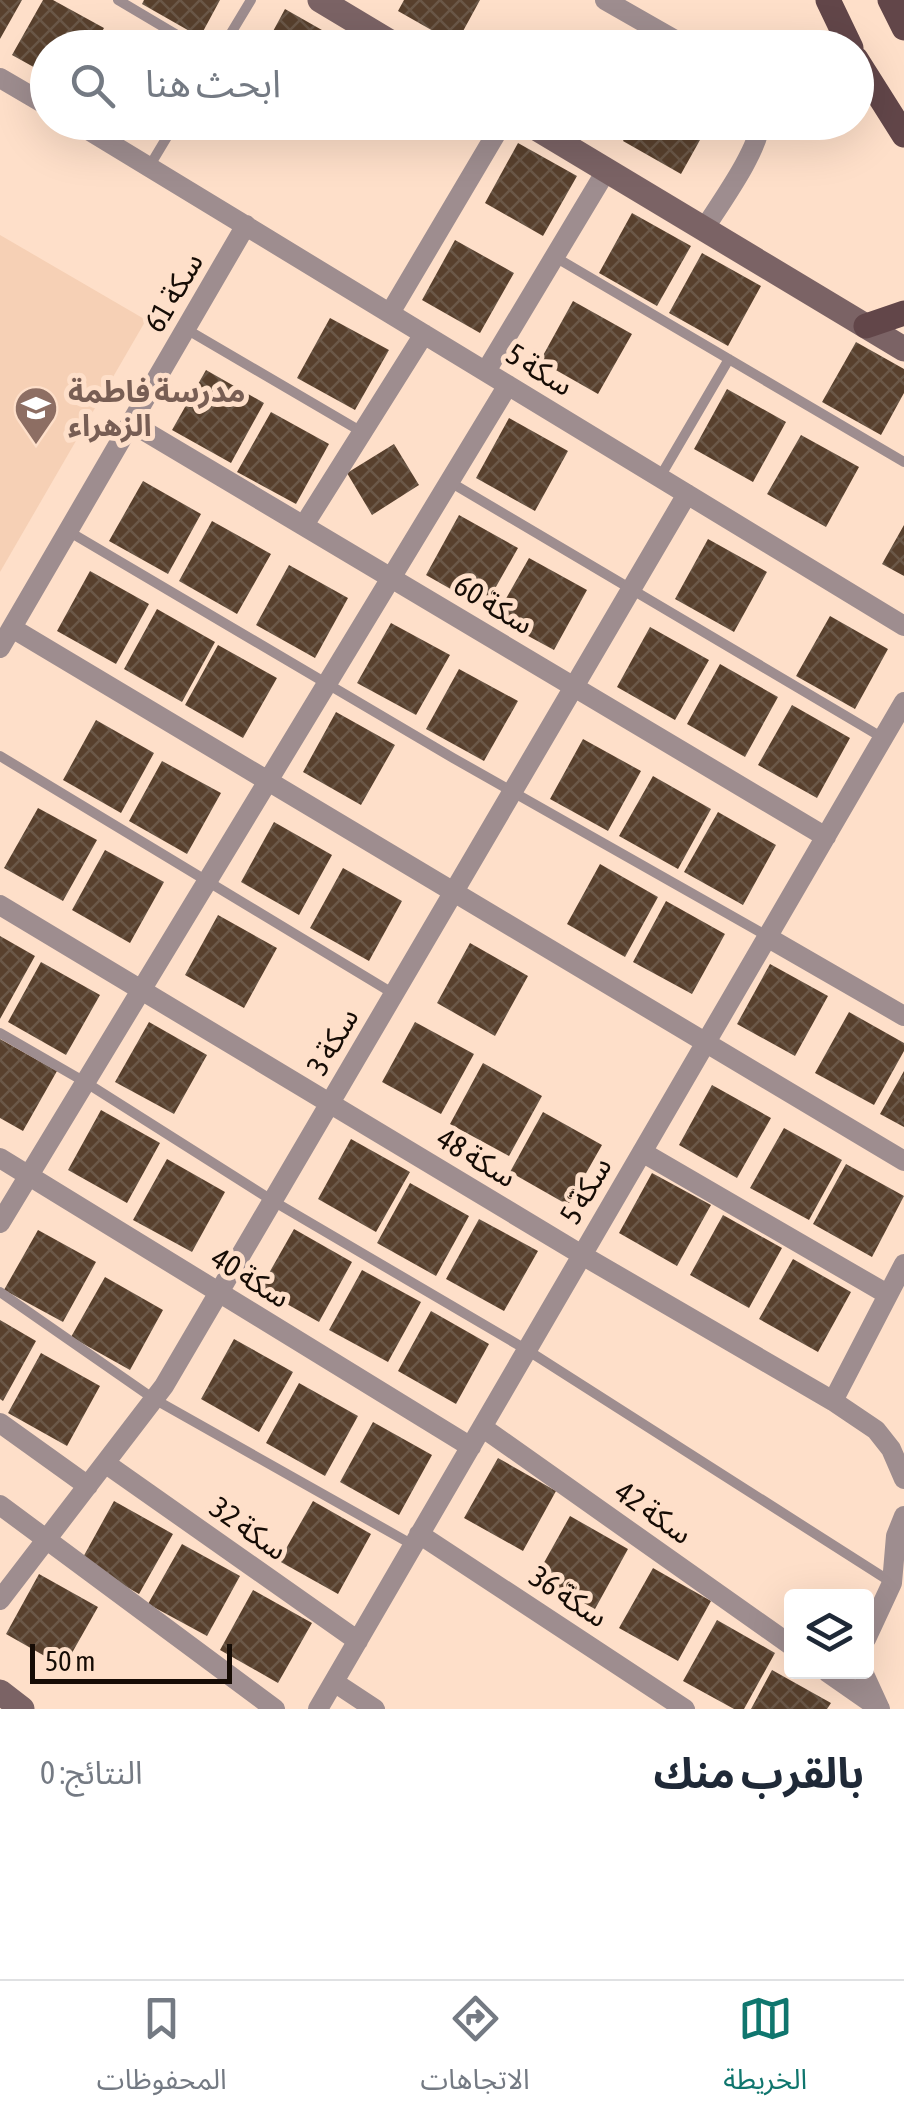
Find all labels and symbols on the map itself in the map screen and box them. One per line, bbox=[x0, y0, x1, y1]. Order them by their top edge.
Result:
street label: سكة 61 bbox=[137, 246, 209, 338]
street label: سكة 5 bbox=[501, 336, 579, 402]
place label: مدرسة فاطمة الزهراء bbox=[68, 374, 245, 443]
school or university icon: مدرسة فاطمة الزهراء bbox=[13, 385, 59, 446]
street label: سكة 60 bbox=[449, 567, 539, 641]
street label: سكة 3 bbox=[299, 1002, 365, 1080]
street label: سكة 48 bbox=[432, 1120, 522, 1194]
street label: سكة 5 bbox=[552, 1151, 618, 1229]
street label: سكة 40 bbox=[206, 1240, 296, 1314]
street label: سكة 42 bbox=[609, 1474, 699, 1550]
street label: سكة 32 bbox=[204, 1490, 294, 1566]
street label: سكة 36 bbox=[524, 1558, 614, 1634]
scale bar bbox=[30, 1639, 232, 1684]

